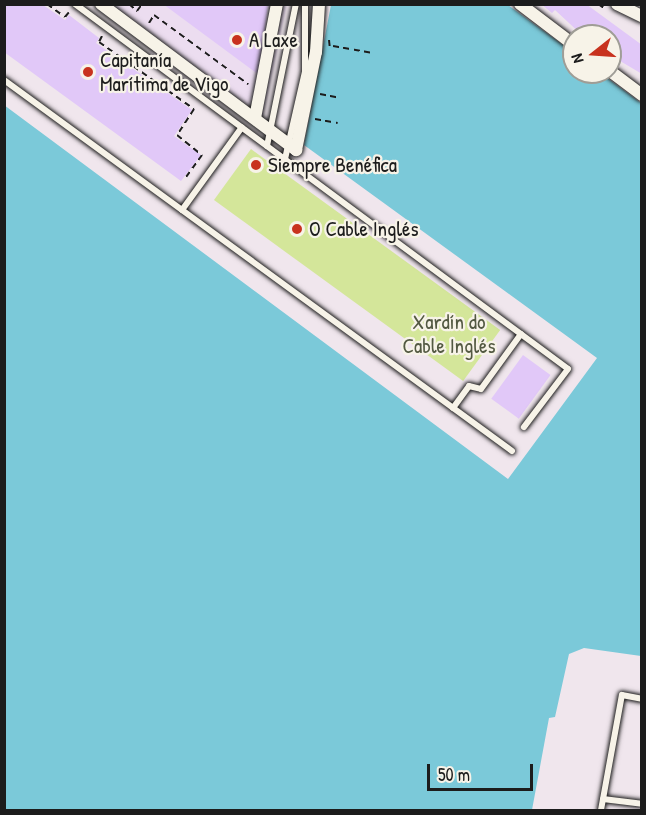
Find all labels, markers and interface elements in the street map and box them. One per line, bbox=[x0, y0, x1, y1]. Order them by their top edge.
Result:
north arrow bbox=[562, 24, 622, 84]
place label: A Laxe bbox=[249, 27, 298, 53]
marker: A Laxe bbox=[230, 33, 244, 47]
place label: Capitanía Marítima de Vigo bbox=[100, 47, 228, 97]
text: N bbox=[565, 51, 588, 66]
marker: Capitanía Marítima de Vigo bbox=[81, 65, 95, 79]
place label: Siempre Benéfica bbox=[268, 152, 397, 178]
marker: Siempre Benéfica bbox=[249, 158, 263, 172]
place label: O Cable Inglés bbox=[309, 216, 418, 242]
marker: O Cable Inglés bbox=[290, 222, 304, 236]
park label: Xardín do Cable Inglés bbox=[403, 309, 495, 359]
scale bar bbox=[430, 752, 536, 790]
text: 50 m bbox=[438, 762, 470, 787]

